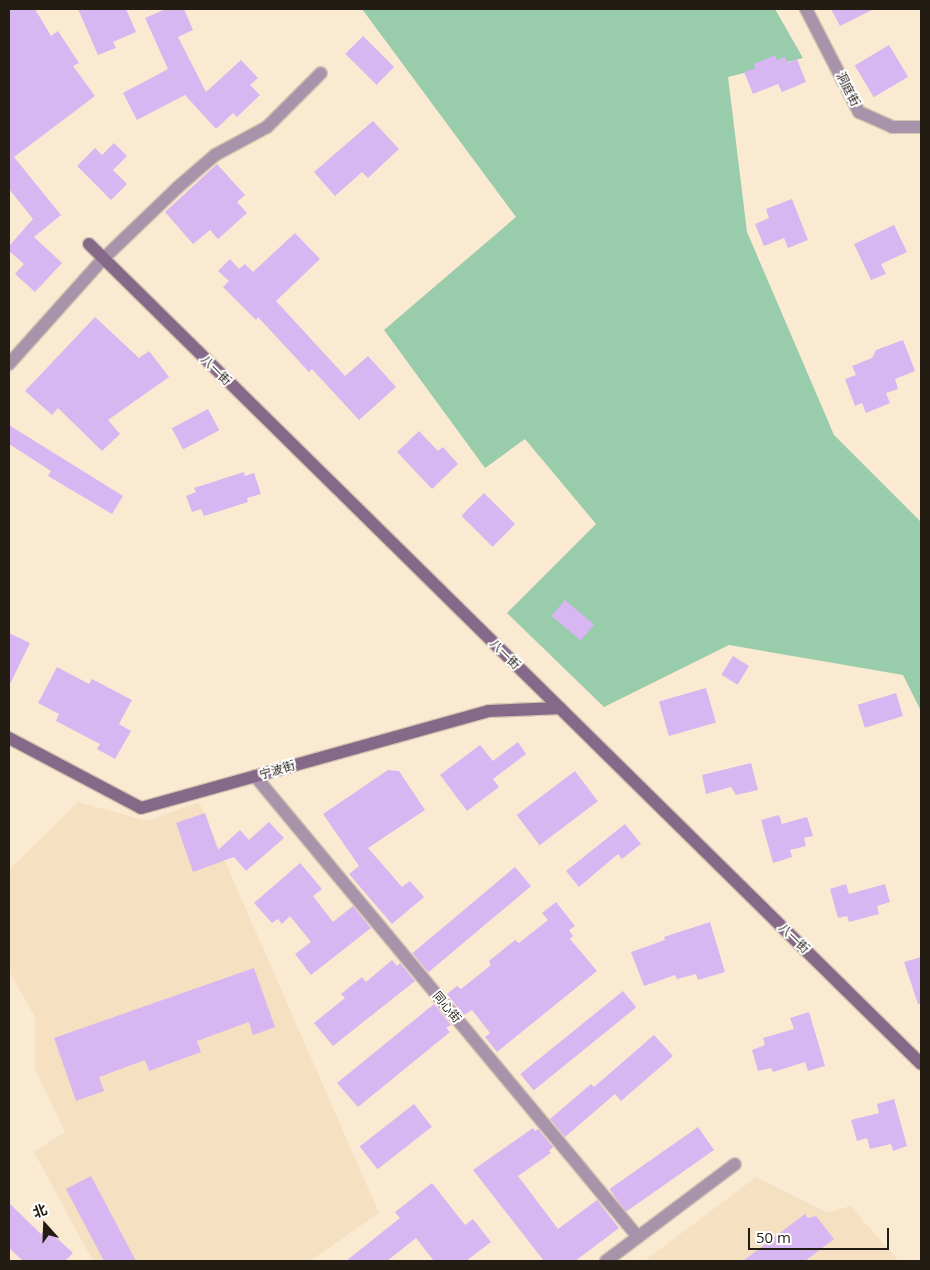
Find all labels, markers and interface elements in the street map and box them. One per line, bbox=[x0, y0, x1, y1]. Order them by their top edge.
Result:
street label: 洞庭街 bbox=[833, 70, 863, 108]
street label: 八一街 bbox=[198, 352, 234, 388]
street label: 八一街 bbox=[487, 636, 523, 672]
street label: 宁波街 bbox=[258, 758, 296, 782]
street label: 八一街 bbox=[776, 920, 812, 956]
street label: 同心街 bbox=[430, 989, 464, 1025]
text: 北 bbox=[30, 1199, 50, 1222]
north arrow bbox=[20, 1200, 70, 1250]
scale bar bbox=[750, 1218, 891, 1250]
text: 50 m bbox=[756, 1227, 791, 1247]

